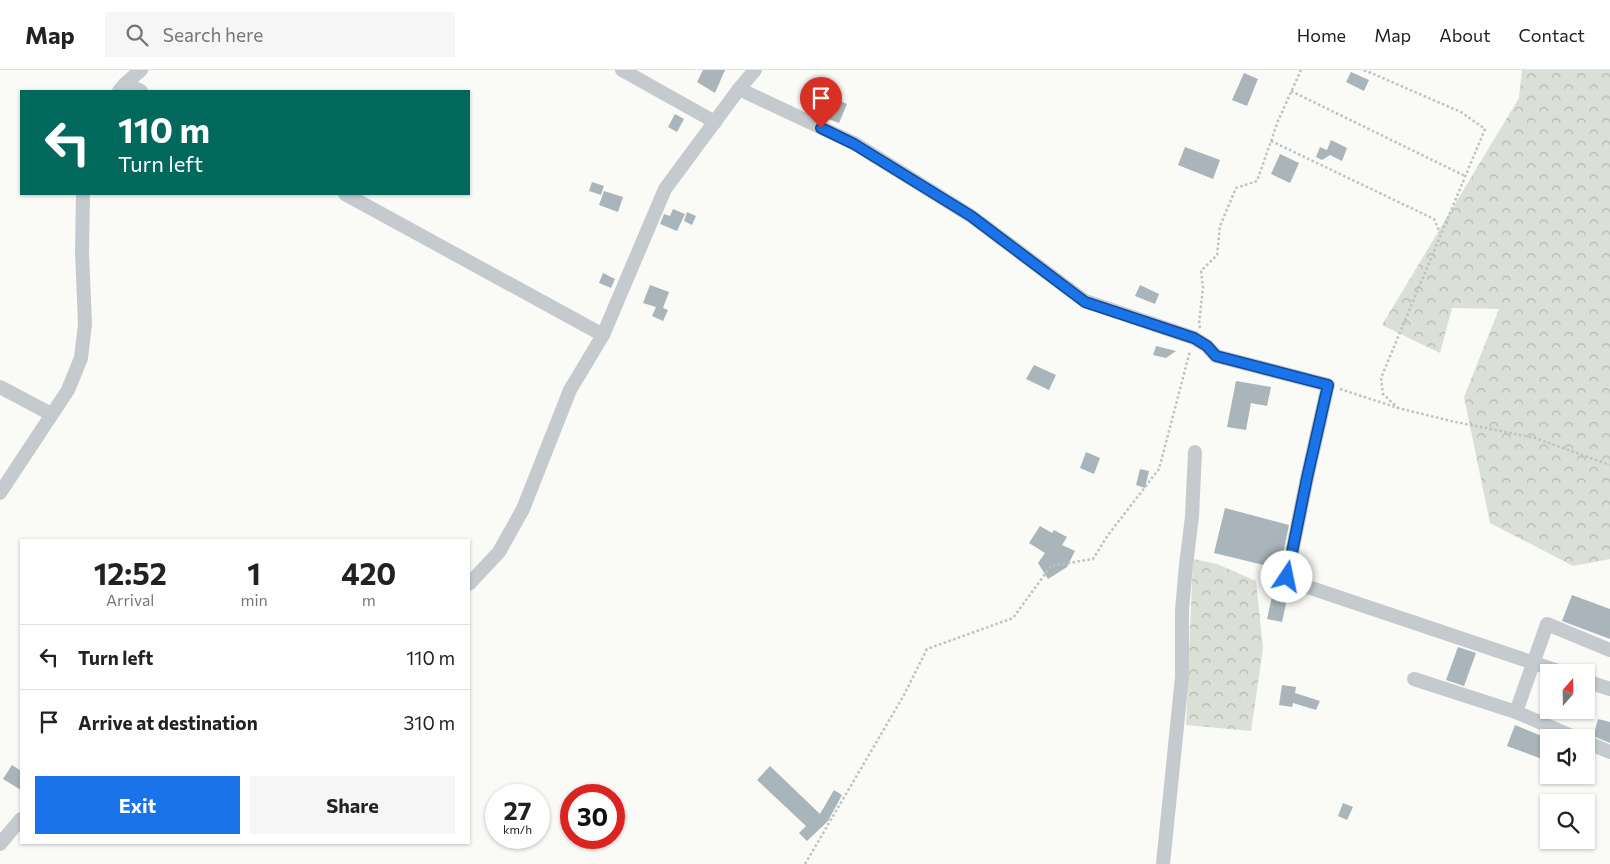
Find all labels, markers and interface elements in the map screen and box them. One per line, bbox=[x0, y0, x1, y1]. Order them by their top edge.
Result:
search box bbox=[105, 12, 455, 57]
text: Map bbox=[25, 20, 75, 49]
icon: search bbox=[123, 21, 151, 49]
text: Search here bbox=[163, 23, 263, 46]
text: Home bbox=[1297, 24, 1346, 46]
text: Map bbox=[1374, 24, 1411, 46]
text: About bbox=[1439, 24, 1491, 46]
text: Contact bbox=[1519, 24, 1585, 46]
pin bbox=[800, 77, 842, 128]
icon: arrive bbox=[807, 84, 835, 112]
text: 110 m bbox=[118, 107, 210, 150]
icon: left bbox=[35, 110, 100, 175]
text: Turn left bbox=[118, 150, 203, 177]
position arrow bbox=[1260, 550, 1312, 602]
text: 12:52 bbox=[94, 554, 167, 591]
text: 1 bbox=[247, 554, 261, 591]
text: 420 bbox=[341, 554, 396, 591]
text: Arrival bbox=[106, 590, 154, 609]
text: min bbox=[240, 590, 268, 609]
text: m bbox=[362, 590, 376, 609]
icon: left bbox=[35, 643, 63, 671]
text: Turn left bbox=[78, 646, 153, 669]
text: 110 m bbox=[406, 646, 455, 669]
north arrow bbox=[1540, 664, 1595, 719]
map controls bbox=[1540, 664, 1595, 849]
icon: arrive bbox=[35, 708, 63, 736]
text: Arrive at destination bbox=[78, 711, 258, 734]
text: 310 m bbox=[403, 711, 455, 734]
button: sound bbox=[1540, 729, 1595, 784]
button: Exit bbox=[35, 776, 240, 834]
button: Share bbox=[250, 776, 455, 834]
speed limit sign: 30 bbox=[560, 784, 625, 849]
button: search bbox=[1540, 794, 1595, 849]
text: 27 bbox=[504, 795, 531, 825]
text: km/h bbox=[503, 822, 532, 836]

